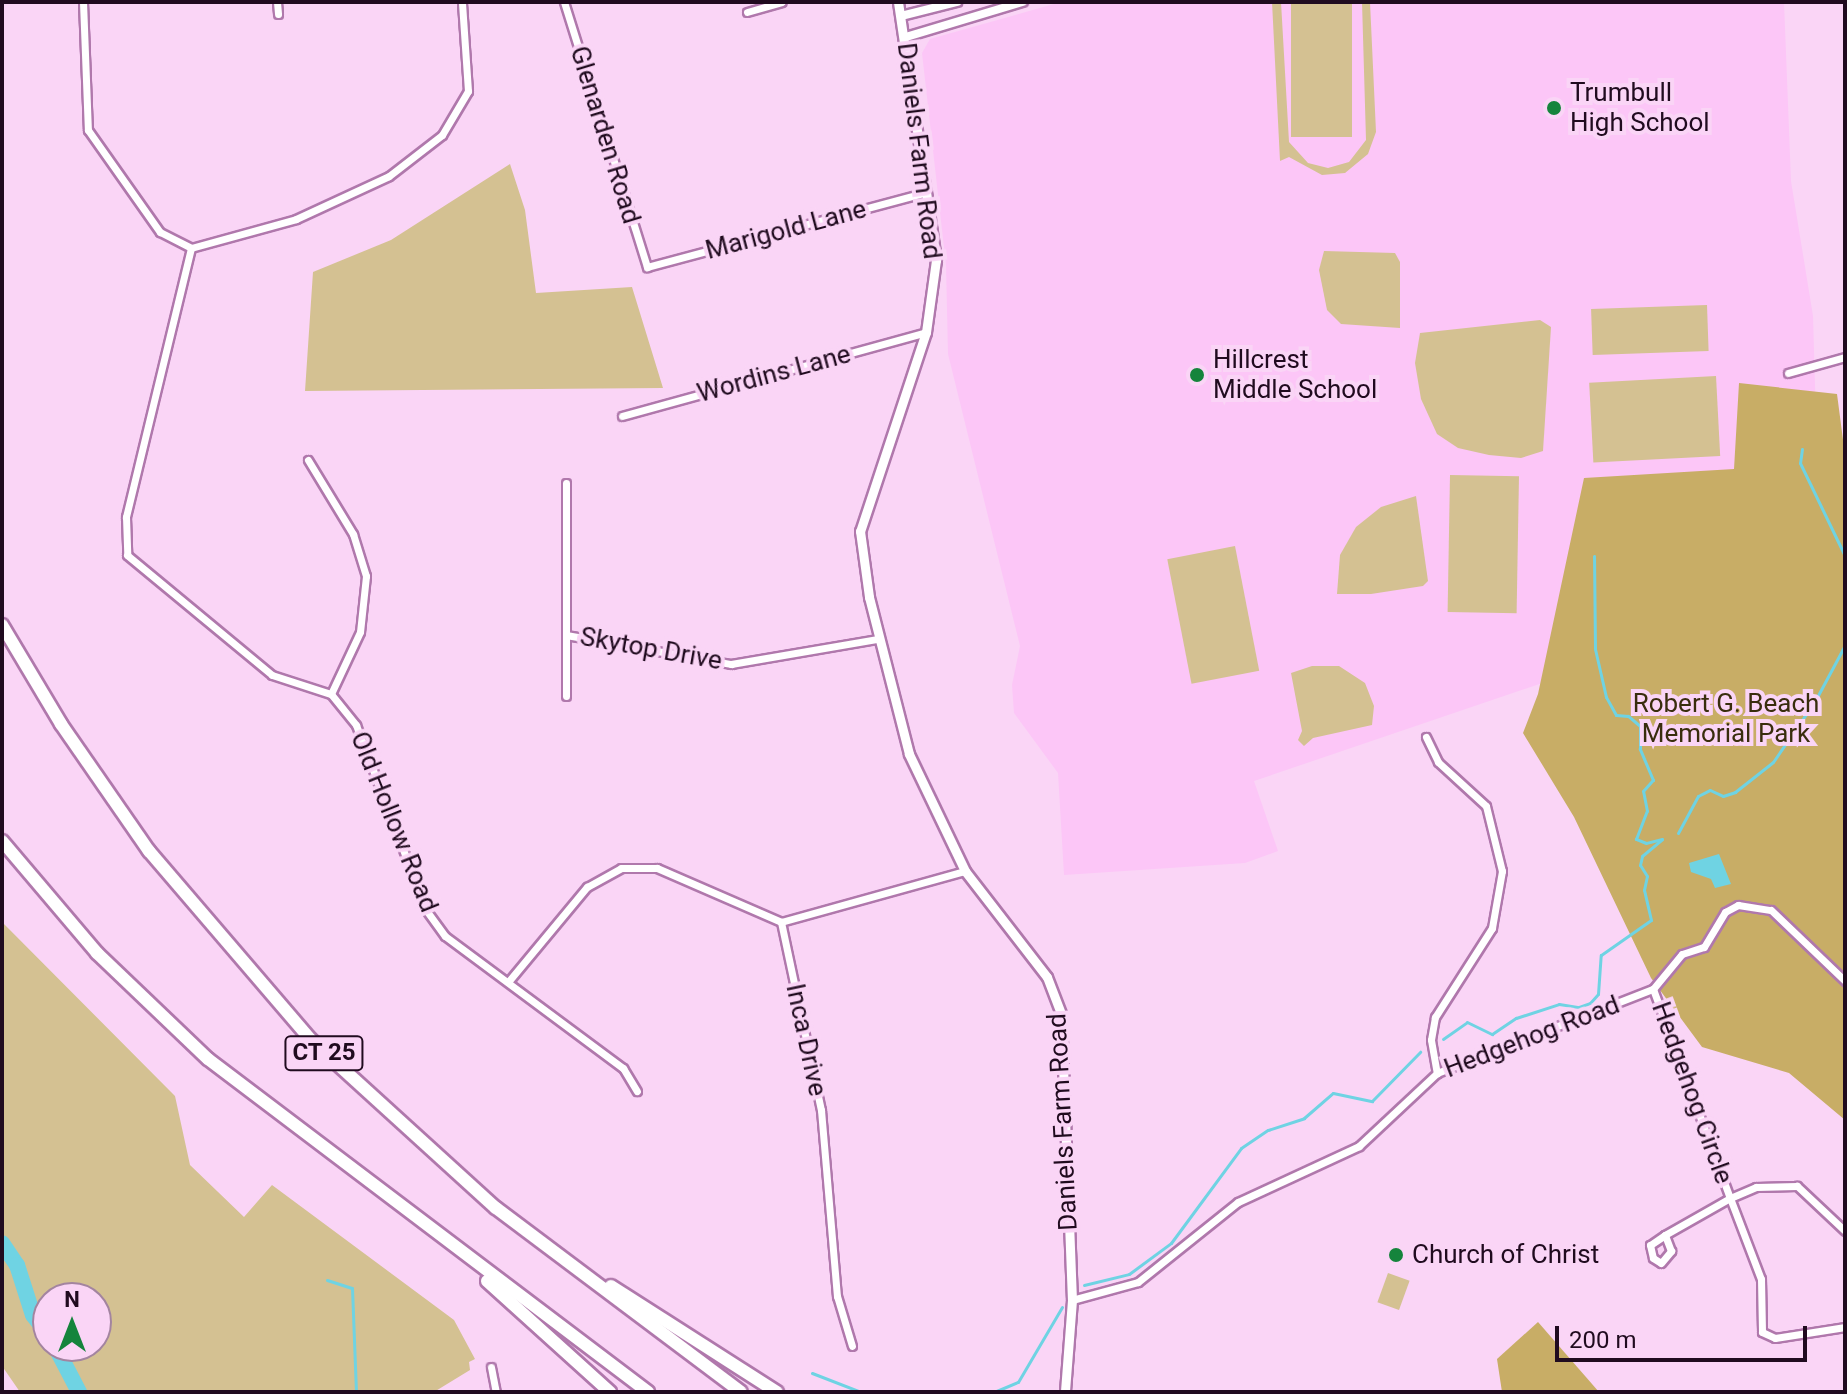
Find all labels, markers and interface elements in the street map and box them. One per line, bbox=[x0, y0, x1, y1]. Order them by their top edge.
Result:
street label: Daniels Farm Road bbox=[890, 41, 948, 261]
street label: Glenarden Road bbox=[563, 43, 647, 227]
place label: Trumbull High School bbox=[1570, 77, 1710, 138]
marker: Trumbull High School bbox=[1545, 99, 1563, 117]
street label: Marigold Lane bbox=[702, 194, 870, 266]
street label: Wordins Lane bbox=[694, 339, 854, 409]
place label: Hillcrest Middle School bbox=[1213, 344, 1377, 406]
marker: Hillcrest Middle School bbox=[1188, 366, 1206, 384]
street label: Skytop Drive bbox=[578, 621, 724, 677]
park label: Robert G. Beach Memorial Park bbox=[1633, 688, 1819, 750]
street label: Old Hollow Road bbox=[344, 727, 444, 917]
street label: Inca Drive bbox=[779, 981, 833, 1099]
street label: Hedgehog Road bbox=[1440, 989, 1624, 1085]
street label: Hedgehog Circle bbox=[1645, 998, 1739, 1188]
street label: Daniels Farm Road bbox=[1042, 1013, 1084, 1231]
road number: CT 25 bbox=[284, 1033, 364, 1073]
place label: Church of Christ bbox=[1412, 1239, 1599, 1271]
marker: Church of Christ bbox=[1387, 1246, 1405, 1264]
north arrow bbox=[32, 1282, 112, 1362]
text: N bbox=[64, 1287, 80, 1312]
scale bar bbox=[1559, 1310, 1811, 1360]
text: 200 m bbox=[1569, 1326, 1636, 1354]

